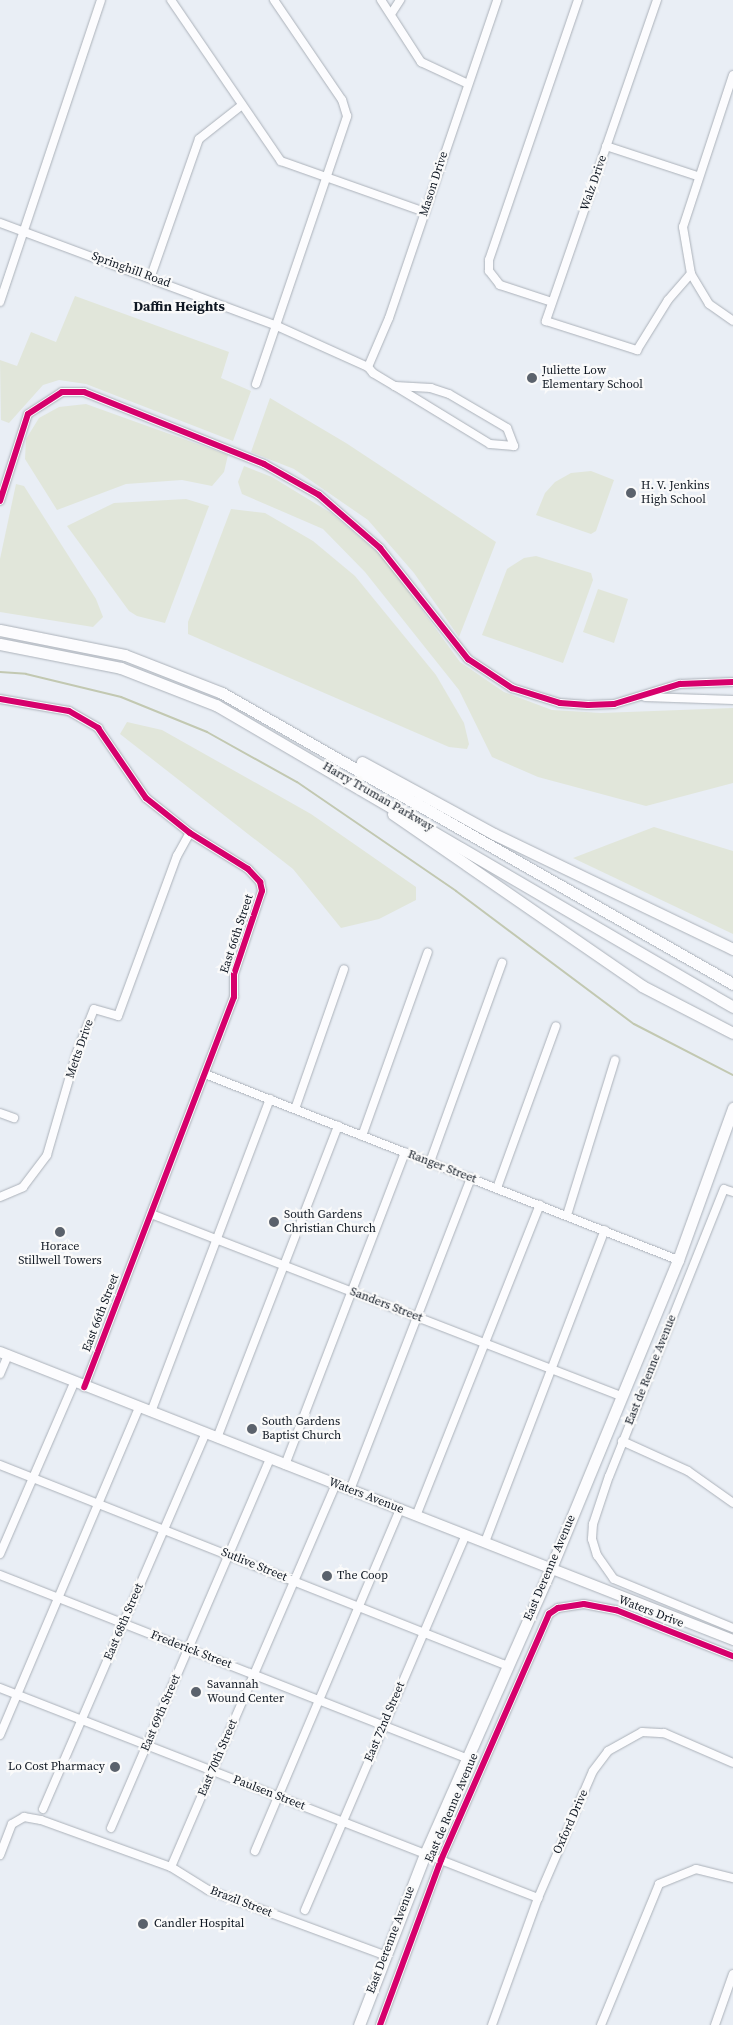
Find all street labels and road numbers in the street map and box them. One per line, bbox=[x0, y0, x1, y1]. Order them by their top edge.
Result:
street label: Mason Drive bbox=[417, 150, 451, 218]
street label: Walz Drive bbox=[578, 153, 610, 213]
street label: Springhill Road bbox=[90, 249, 172, 291]
street label: Harry Truman Parkway bbox=[320, 759, 436, 835]
street label: East 66th Street bbox=[217, 893, 257, 975]
street label: Metts Drive bbox=[63, 1018, 97, 1080]
street label: Ranger Street bbox=[406, 1147, 478, 1187]
street label: East 66th Street bbox=[80, 1272, 122, 1354]
street label: Sanders Street bbox=[348, 1285, 424, 1325]
street label: East de Renne Avenue bbox=[622, 1313, 680, 1427]
street label: Waters Avenue bbox=[326, 1475, 406, 1517]
street label: East Derenne Avenue bbox=[521, 1513, 579, 1623]
street label: Sutlive Street bbox=[219, 1545, 289, 1585]
street label: East 68th Street bbox=[101, 1581, 147, 1663]
street label: Waters Drive bbox=[616, 1593, 686, 1631]
street label: Frederick Street bbox=[149, 1628, 233, 1672]
street label: East 69th Street bbox=[138, 1672, 184, 1754]
street label: East 72nd Street bbox=[362, 1680, 408, 1764]
street label: East 70th Street bbox=[195, 1717, 241, 1799]
street label: East de Renne Avenue bbox=[422, 1751, 482, 1865]
street label: Paulsen Street bbox=[231, 1773, 307, 1813]
street label: Oxford Drive bbox=[550, 1788, 592, 1856]
street label: Brazil Street bbox=[208, 1884, 274, 1920]
street label: East Derenne Avenue bbox=[364, 1884, 418, 1996]

